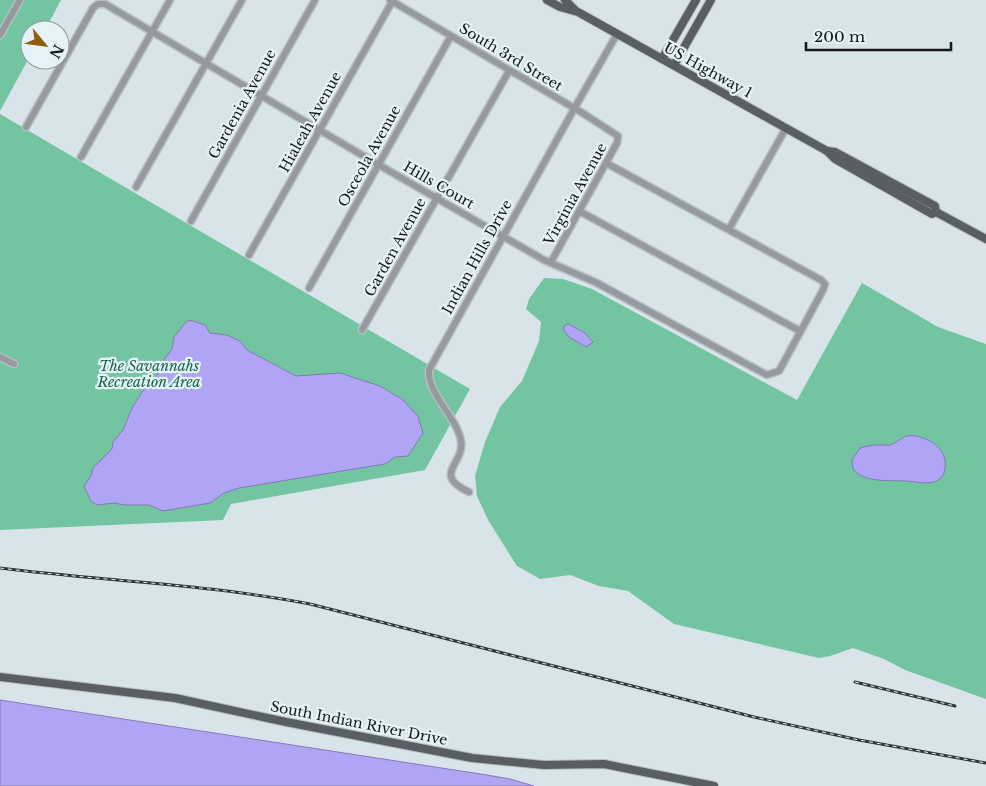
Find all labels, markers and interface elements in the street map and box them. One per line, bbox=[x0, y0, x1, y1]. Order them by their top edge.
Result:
street label: South 3rd Street bbox=[456, 19, 566, 95]
north arrow bbox=[20, 20, 70, 70]
scale bar bbox=[806, 20, 951, 52]
text: 200 m bbox=[814, 27, 865, 46]
street label: US Highway 1 bbox=[661, 38, 755, 102]
text: N bbox=[45, 41, 67, 61]
street label: Gardenia Avenue bbox=[204, 46, 280, 162]
street label: Hialeah Avenue bbox=[275, 69, 345, 175]
street label: Osceola Avenue bbox=[334, 102, 404, 210]
street label: Virginia Avenue bbox=[539, 140, 611, 249]
street label: Hills Court bbox=[400, 157, 478, 213]
street label: Garden Avenue bbox=[360, 194, 430, 300]
street label: Indian Hills Drive bbox=[438, 197, 516, 317]
park label: The Savannahs Recreation Area bbox=[96, 357, 201, 391]
street label: South Indian River Drive bbox=[269, 697, 449, 749]

